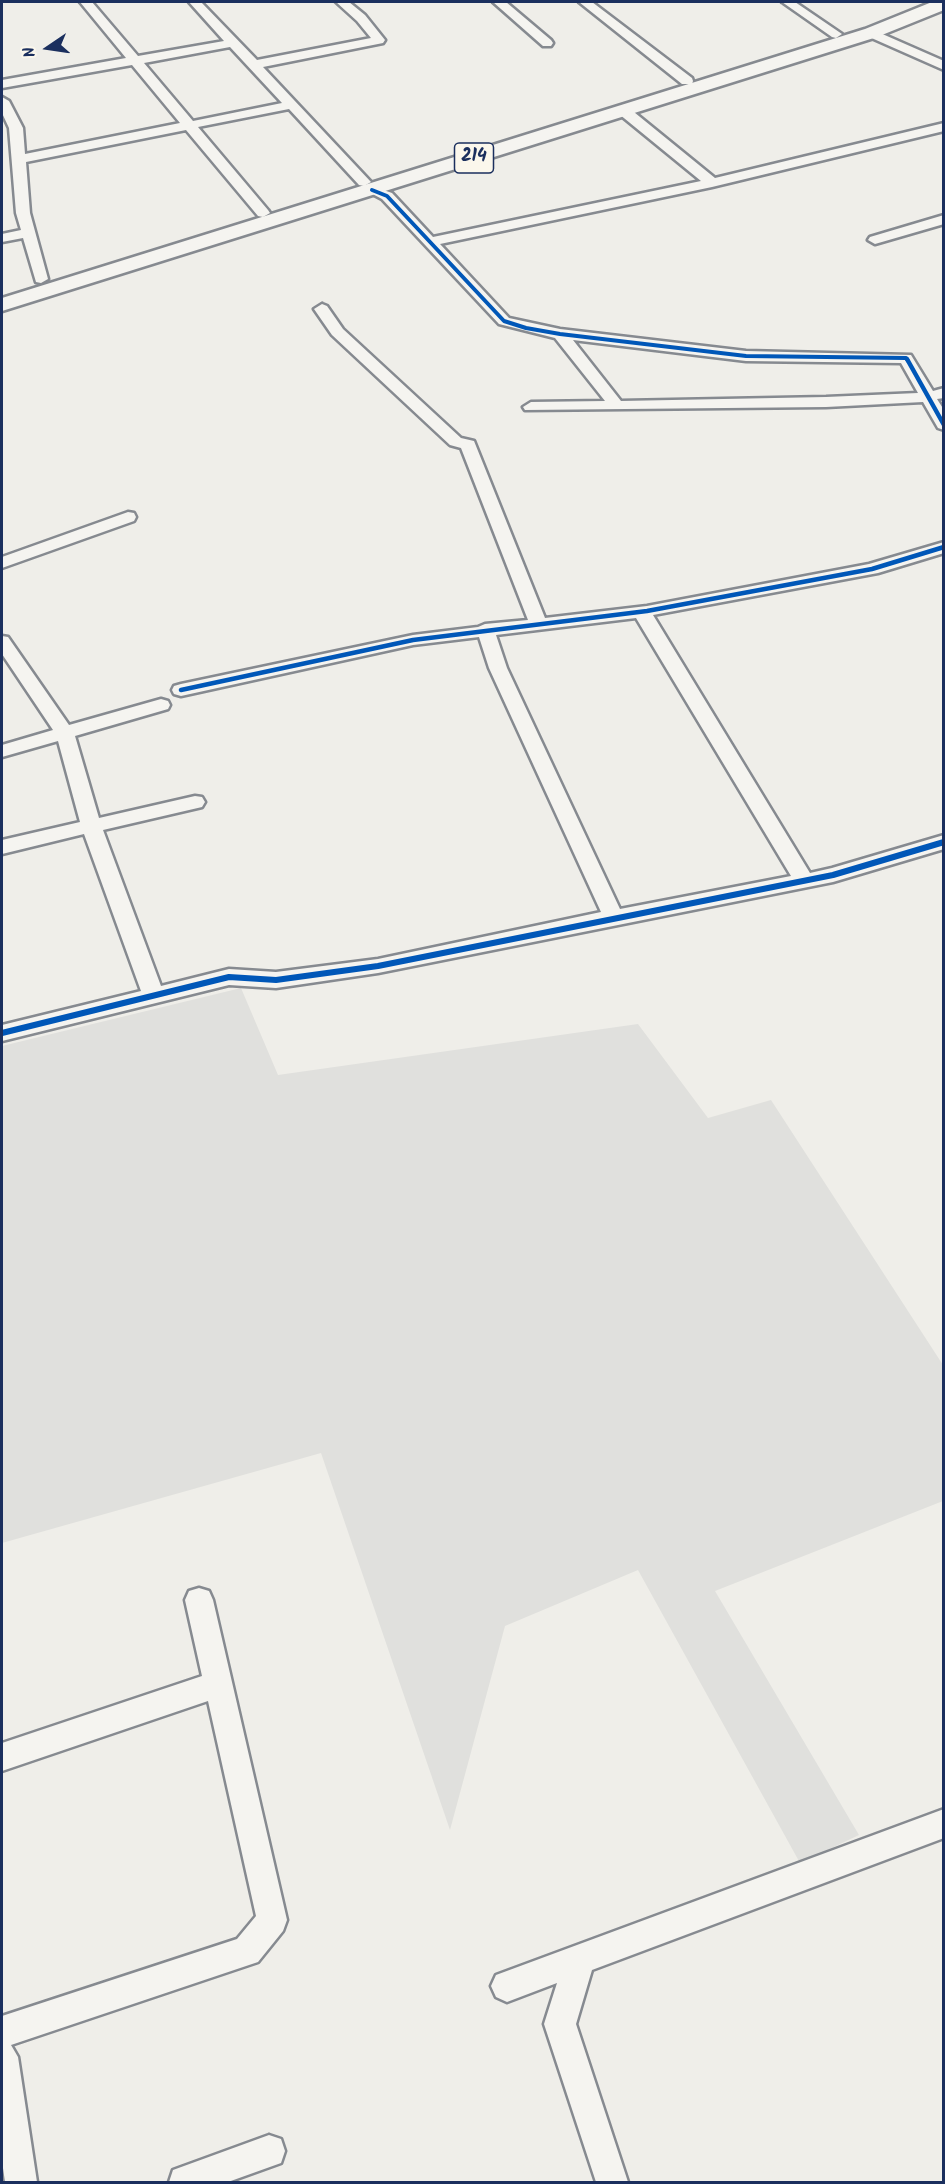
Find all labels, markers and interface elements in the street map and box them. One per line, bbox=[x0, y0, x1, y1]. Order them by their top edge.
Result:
north arrow bbox=[18, 18, 78, 78]
text: N bbox=[17, 44, 43, 60]
road number: 214 bbox=[454, 143, 494, 173]

